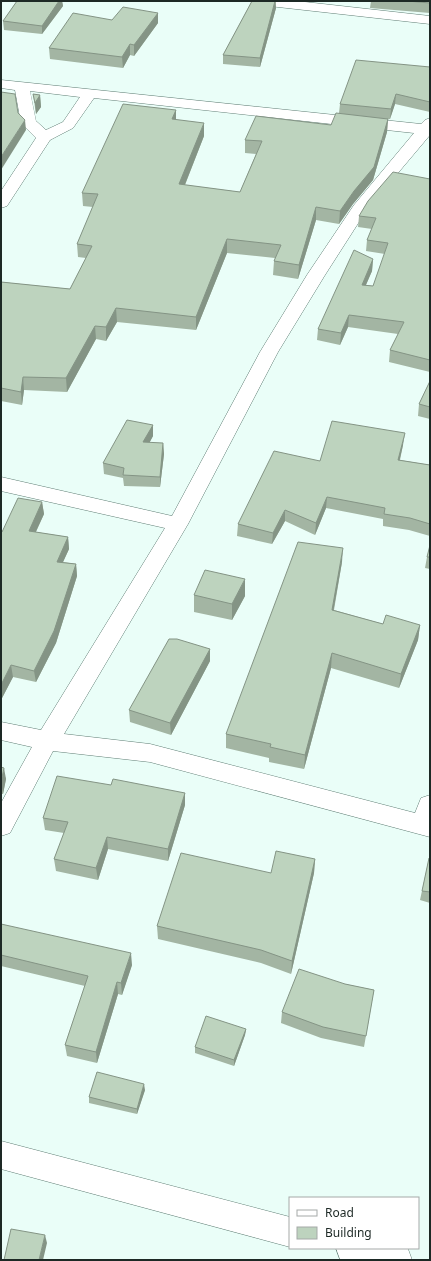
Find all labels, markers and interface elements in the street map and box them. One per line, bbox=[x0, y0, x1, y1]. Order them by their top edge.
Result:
legend bbox=[289, 1197, 419, 1249]
text: Road bbox=[325, 1204, 354, 1221]
text: Building bbox=[325, 1224, 372, 1241]

